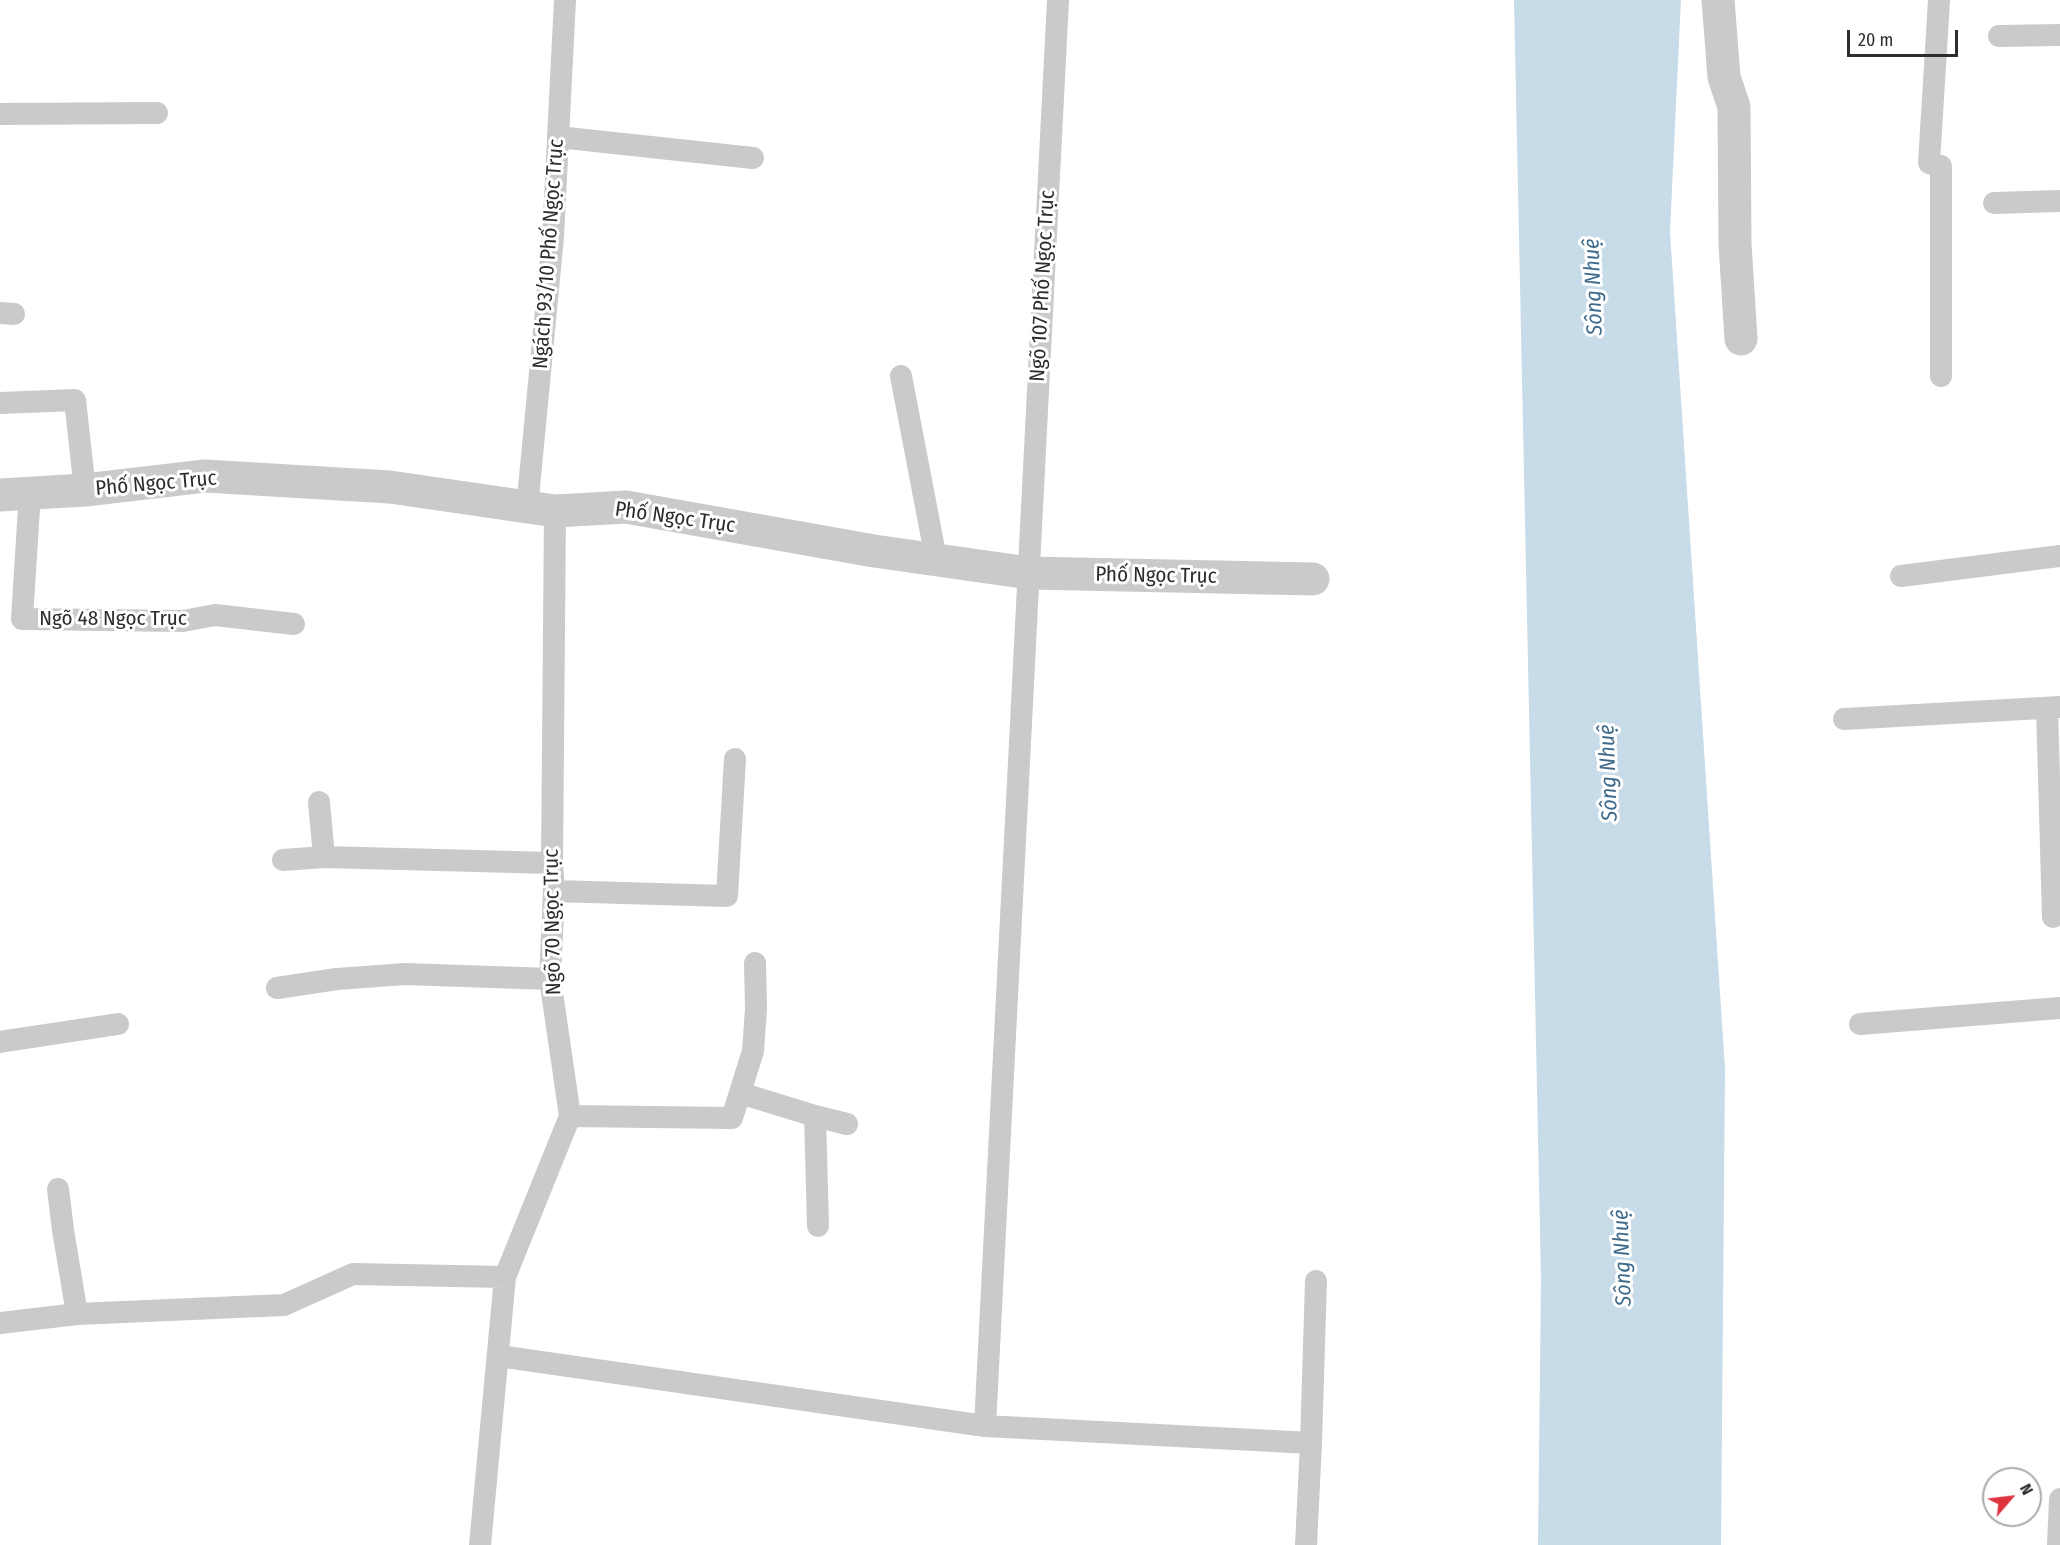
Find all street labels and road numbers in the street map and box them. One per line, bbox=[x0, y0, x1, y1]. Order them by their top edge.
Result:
street label: Ngách 93/10 Phố Ngọc Trục bbox=[528, 138, 570, 370]
street label: Ngõ 107 Phố Ngọc Trục bbox=[1025, 190, 1061, 382]
street label: Phố Ngọc Trục bbox=[95, 466, 217, 502]
street label: Phố Ngọc Trục bbox=[613, 497, 737, 539]
street label: Phố Ngọc Trục bbox=[1095, 562, 1217, 590]
street label: Ngõ 48 Ngọc Trục bbox=[39, 606, 187, 632]
street label: Ngõ 70 Ngọc Trục bbox=[539, 849, 567, 995]

